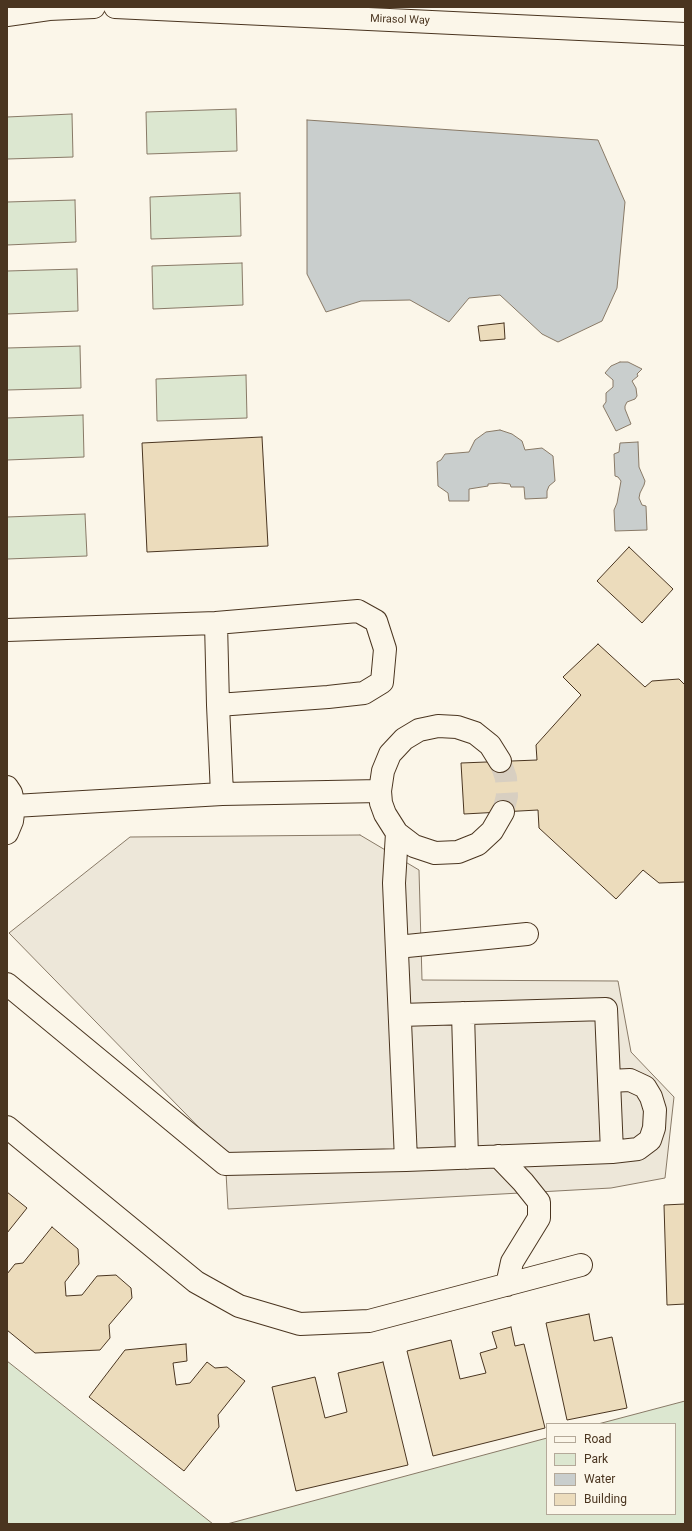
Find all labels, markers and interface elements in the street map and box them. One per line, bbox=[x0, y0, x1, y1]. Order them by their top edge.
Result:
street label: Mirasol Way bbox=[370, 12, 430, 28]
legend bbox=[546, 1423, 676, 1515]
text: Road bbox=[584, 1432, 612, 1446]
text: Park bbox=[584, 1452, 608, 1466]
text: Water bbox=[584, 1472, 615, 1486]
text: Building bbox=[584, 1492, 627, 1506]

